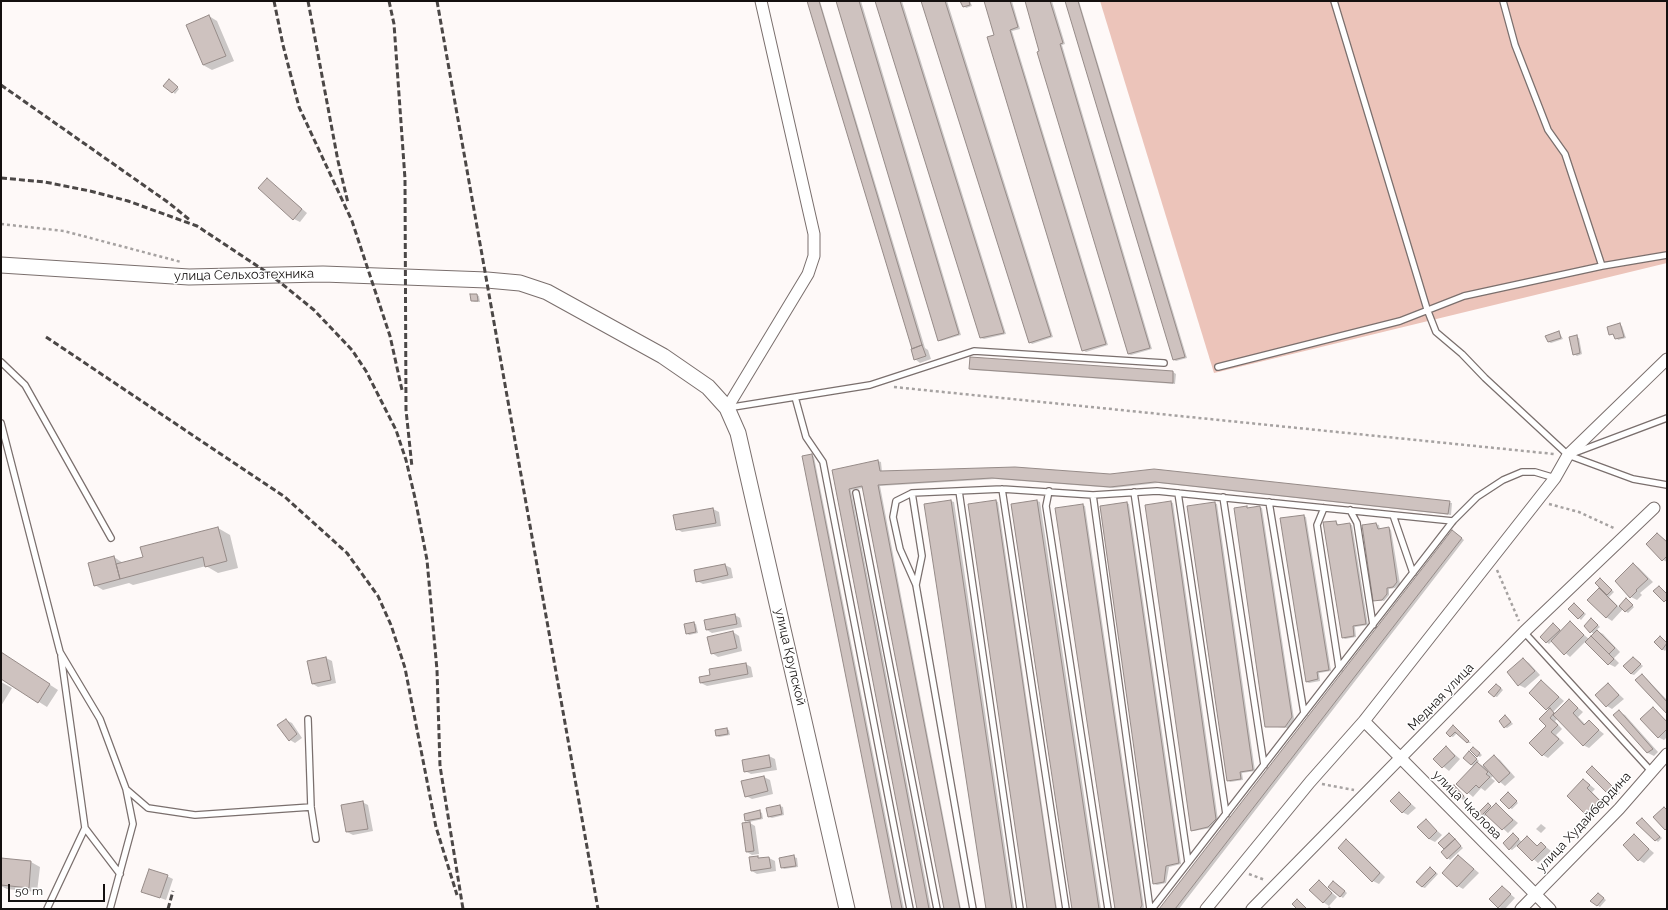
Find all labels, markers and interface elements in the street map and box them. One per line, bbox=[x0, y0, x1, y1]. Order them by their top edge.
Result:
street label: улица Сельхозтехника bbox=[174, 266, 314, 284]
street label: улица Крупской bbox=[771, 607, 809, 707]
street label: Медная улица bbox=[1405, 660, 1477, 734]
street label: улица Чкалова bbox=[1429, 767, 1505, 843]
street label: улица Худайбердина bbox=[1534, 769, 1634, 875]
scale bar bbox=[10, 876, 107, 902]
text: 50 m bbox=[15, 884, 43, 898]

